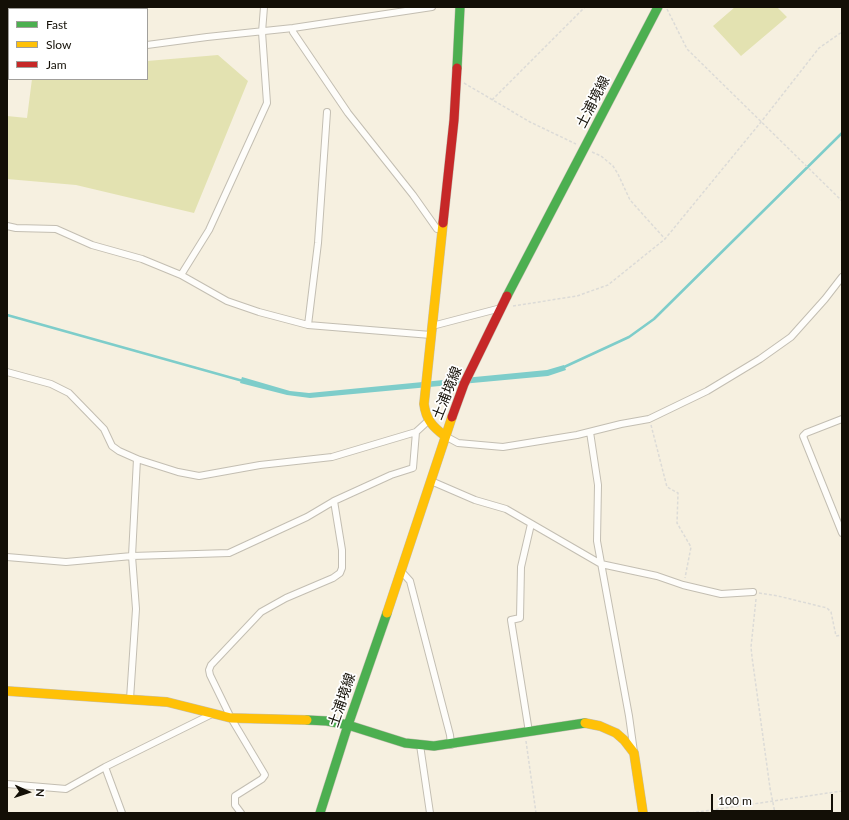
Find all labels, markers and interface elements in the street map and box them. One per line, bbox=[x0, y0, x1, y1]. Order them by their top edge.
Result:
legend bbox=[8, 8, 148, 80]
text: Fast bbox=[46, 17, 67, 32]
text: Slow bbox=[46, 37, 71, 52]
text: Jam bbox=[46, 57, 67, 72]
street label: 土浦境線 bbox=[573, 73, 613, 131]
street label: 土浦境線 bbox=[429, 364, 465, 422]
street label: 土浦境線 bbox=[325, 671, 359, 729]
north arrow bbox=[8, 772, 48, 812]
scale bar bbox=[713, 786, 835, 812]
text: N bbox=[34, 788, 47, 797]
text: 100 m bbox=[718, 793, 752, 808]

